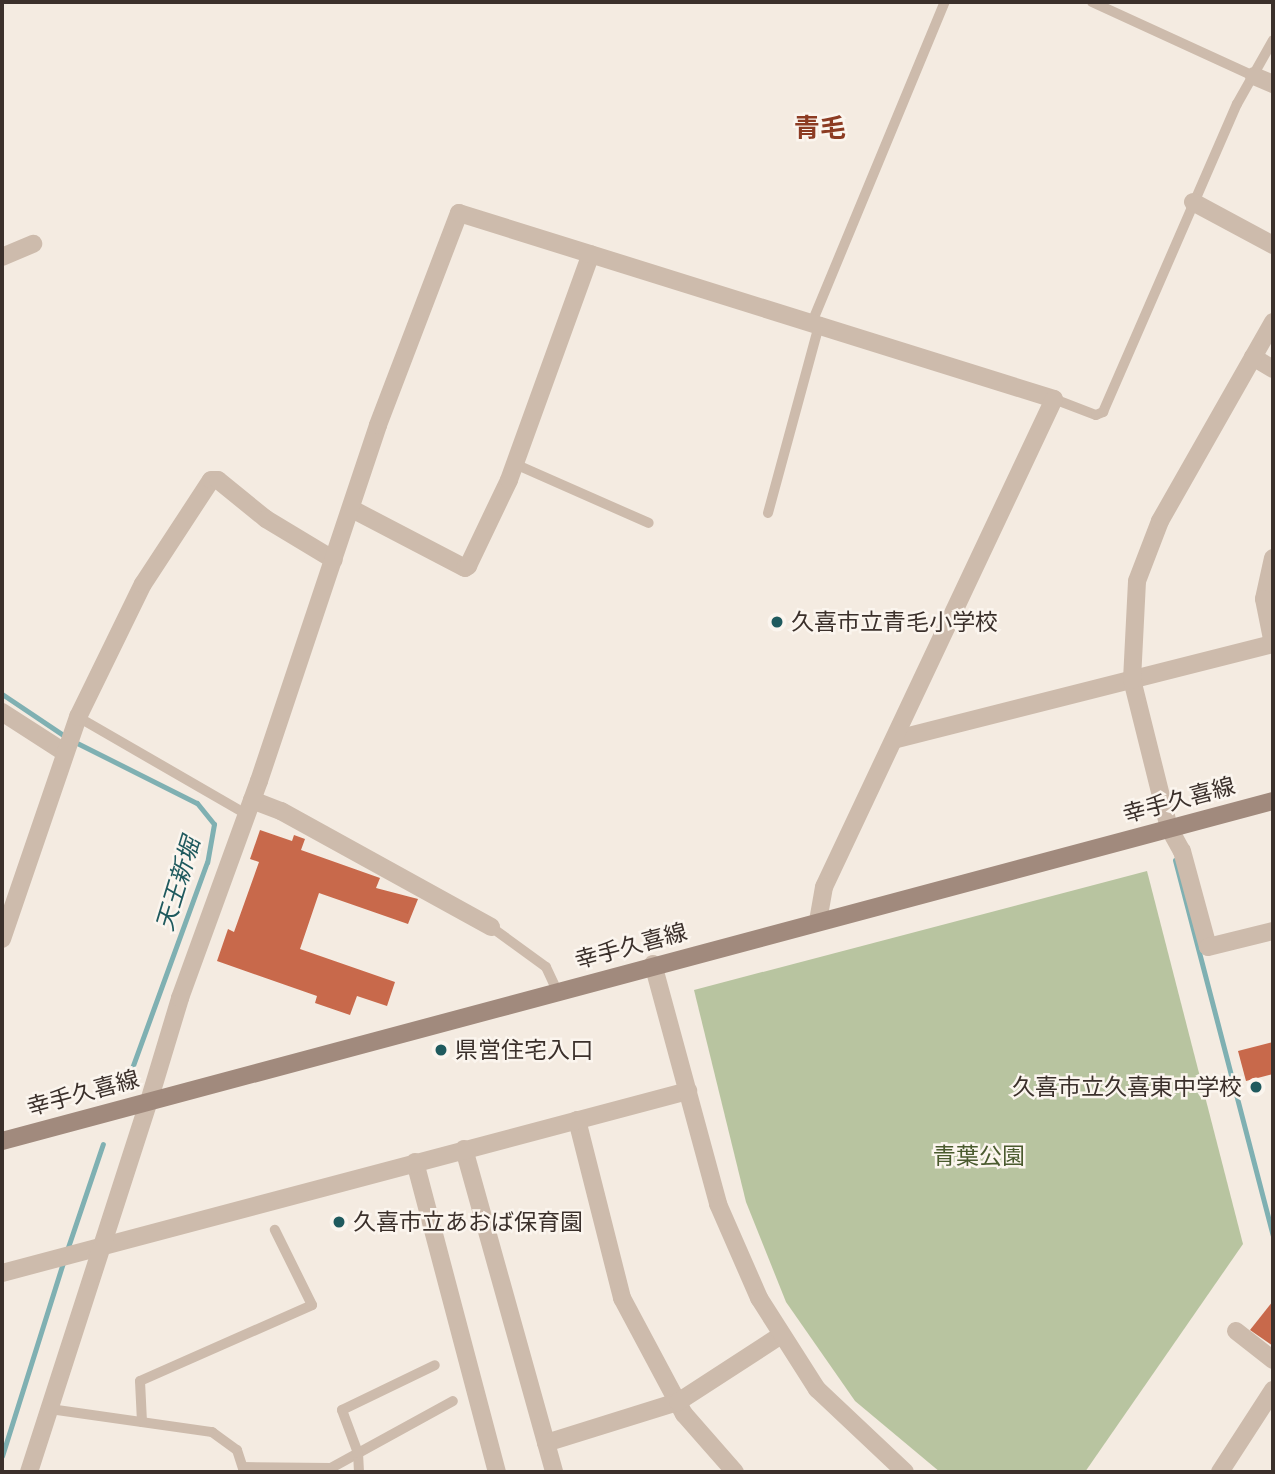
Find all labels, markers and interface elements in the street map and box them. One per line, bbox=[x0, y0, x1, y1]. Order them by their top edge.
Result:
district label: 青毛 bbox=[794, 113, 846, 145]
place label: 久喜市立青毛小学校 bbox=[791, 608, 998, 636]
marker: 久喜市立青毛小学校 bbox=[769, 614, 785, 630]
street label: 幸手久喜線 bbox=[1120, 772, 1238, 828]
water label: 天王新堀 bbox=[150, 834, 206, 934]
street label: 幸手久喜線 bbox=[572, 918, 690, 974]
place label: 県営住宅入口 bbox=[455, 1036, 593, 1064]
marker: 県営住宅入口 bbox=[433, 1042, 449, 1058]
street label: 幸手久喜線 bbox=[24, 1065, 142, 1121]
place label: 久喜市立久喜東中学校 bbox=[1012, 1073, 1242, 1101]
marker: 久喜市立久喜東中学校 bbox=[1248, 1079, 1264, 1095]
park label: 青葉公園 bbox=[933, 1142, 1025, 1170]
place label: 久喜市立あおば保育園 bbox=[353, 1208, 583, 1236]
marker: 久喜市立あおば保育園 bbox=[331, 1214, 347, 1230]

